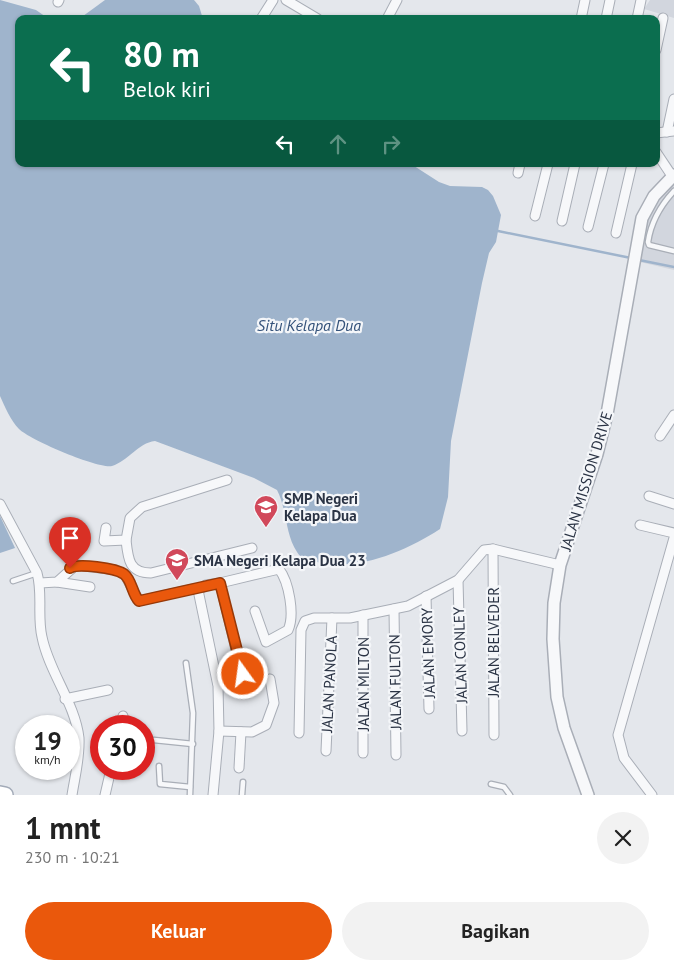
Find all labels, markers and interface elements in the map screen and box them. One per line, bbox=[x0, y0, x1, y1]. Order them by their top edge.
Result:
text: 80 m bbox=[123, 31, 200, 77]
icon: left bbox=[40, 35, 105, 100]
text: Belok kiri bbox=[123, 75, 211, 103]
icon: left bbox=[271, 130, 299, 158]
icon: ahead bbox=[324, 130, 352, 158]
icon: right bbox=[377, 130, 405, 158]
water label: Situ Kelapa Dua bbox=[257, 315, 361, 335]
street label: JALAN MISSION DRIVE bbox=[556, 409, 616, 554]
place label: SMP Negeri Kelapa Dua bbox=[284, 489, 358, 525]
school or university icon: SMP Negeri Kelapa Dua bbox=[253, 494, 279, 528]
pin bbox=[49, 517, 91, 568]
icon: arrive bbox=[56, 524, 84, 552]
school or university icon: SMA Negeri Kelapa Dua 23 bbox=[164, 547, 190, 581]
place label: SMA Negeri Kelapa Dua 23 bbox=[194, 551, 366, 570]
street label: JALAN BELVEDER bbox=[484, 587, 503, 698]
street label: JALAN CONLEY bbox=[449, 606, 471, 705]
street label: JALAN EMORY bbox=[417, 607, 439, 700]
street label: JALAN FULTON bbox=[385, 634, 405, 731]
street label: JALAN PANOLA bbox=[317, 635, 341, 734]
street label: JALAN MILTON bbox=[354, 637, 373, 732]
position arrow bbox=[216, 647, 268, 699]
speed limit sign: 30 bbox=[90, 715, 155, 780]
text: 19 bbox=[33, 725, 62, 757]
text: km/h bbox=[34, 752, 61, 767]
text: 1 mnt bbox=[25, 808, 101, 847]
button: close bbox=[597, 812, 649, 864]
text: 230 m · 10:21 bbox=[25, 847, 120, 867]
button: Keluar bbox=[25, 902, 332, 960]
button: Bagikan bbox=[342, 902, 649, 960]

